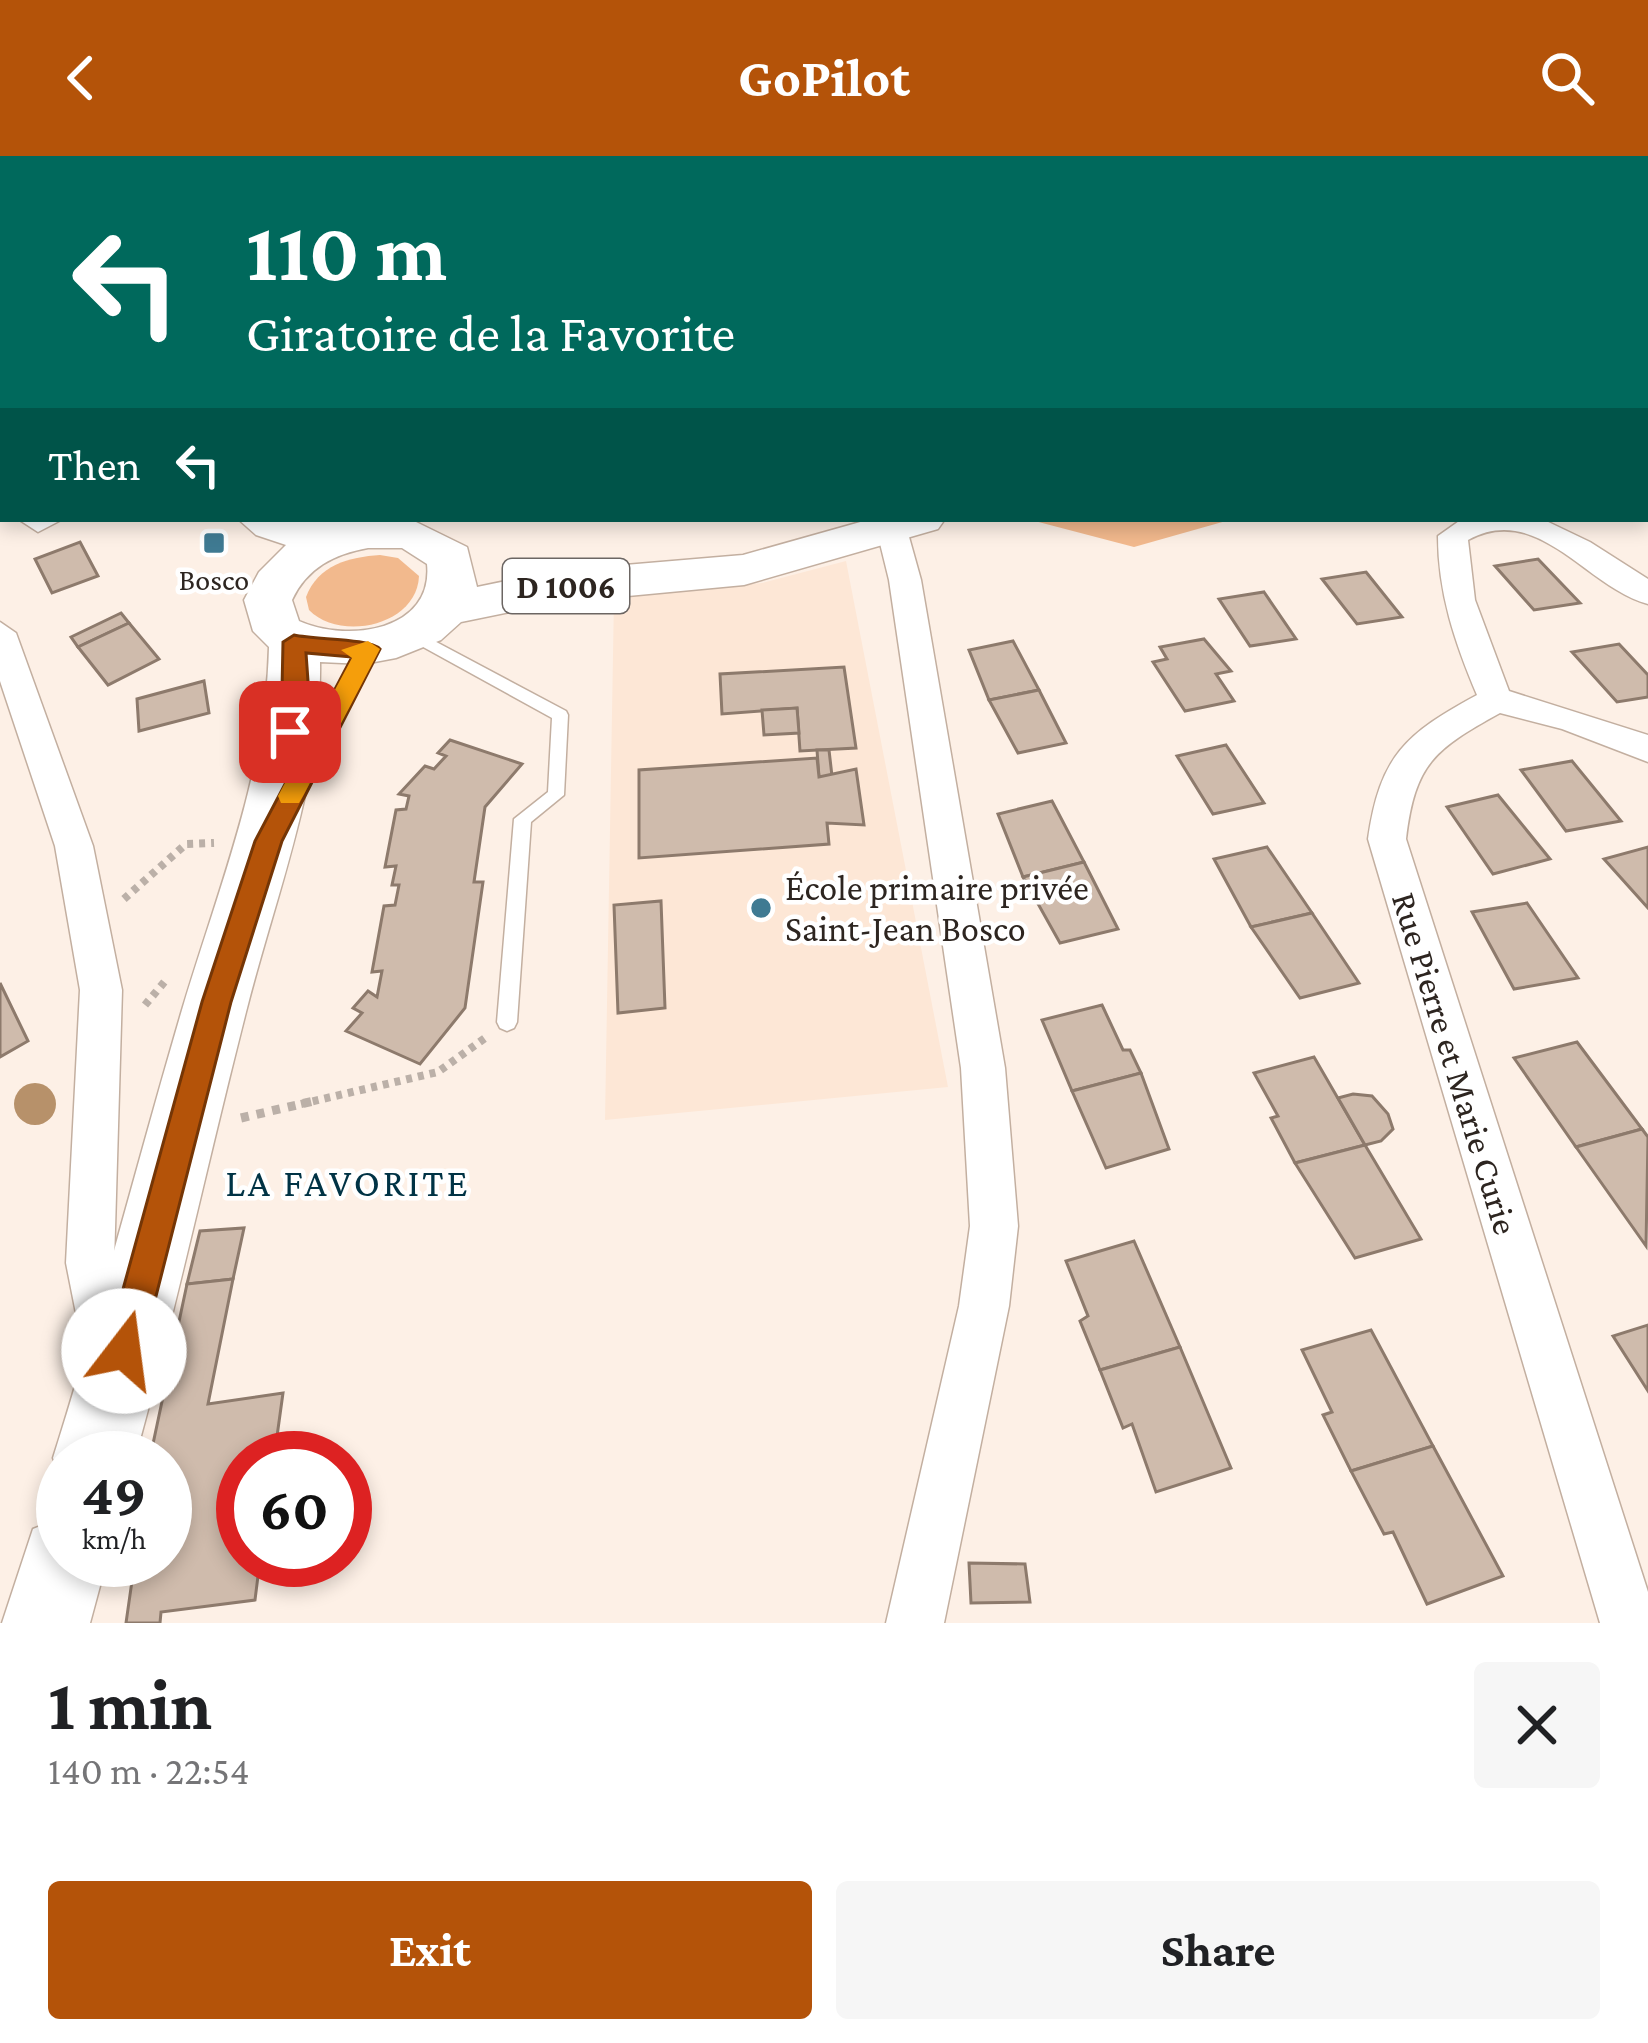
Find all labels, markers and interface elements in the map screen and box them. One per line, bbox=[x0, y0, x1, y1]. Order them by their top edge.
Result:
icon: back bbox=[48, 45, 114, 111]
icon: search bbox=[1534, 45, 1600, 111]
text: GoPilot bbox=[738, 48, 910, 108]
icon: left bbox=[48, 204, 204, 360]
text: 110 m bbox=[246, 205, 447, 298]
text: Giratoire de la Favorite bbox=[246, 303, 735, 363]
icon: left bbox=[165, 432, 231, 498]
text: Then bbox=[48, 440, 141, 490]
marker: Bosco bbox=[201, 530, 227, 556]
road number: D 1006 bbox=[503, 559, 629, 613]
place label: Bosco bbox=[179, 563, 249, 596]
pin bbox=[239, 681, 341, 783]
icon: arrive bbox=[257, 699, 323, 765]
place label: École primaire privée Saint-Jean Bosco bbox=[785, 868, 1089, 949]
street label: Rue Pierre et Marie Curie bbox=[1384, 887, 1526, 1239]
marker: École primaire privée Saint-Jean Bosco bbox=[748, 895, 774, 921]
district label: LA FAVORITE bbox=[225, 1161, 471, 1204]
position arrow bbox=[61, 1288, 187, 1414]
speed limit sign: 60 bbox=[216, 1431, 372, 1587]
text: 49 bbox=[82, 1460, 146, 1527]
text: km/h bbox=[82, 1522, 146, 1555]
button: close bbox=[1474, 1662, 1600, 1788]
text: 1 min bbox=[48, 1664, 212, 1744]
text: 140 m · 22:54 bbox=[48, 1749, 250, 1792]
button: Exit bbox=[48, 1881, 812, 2019]
button: Share bbox=[836, 1881, 1600, 2019]

